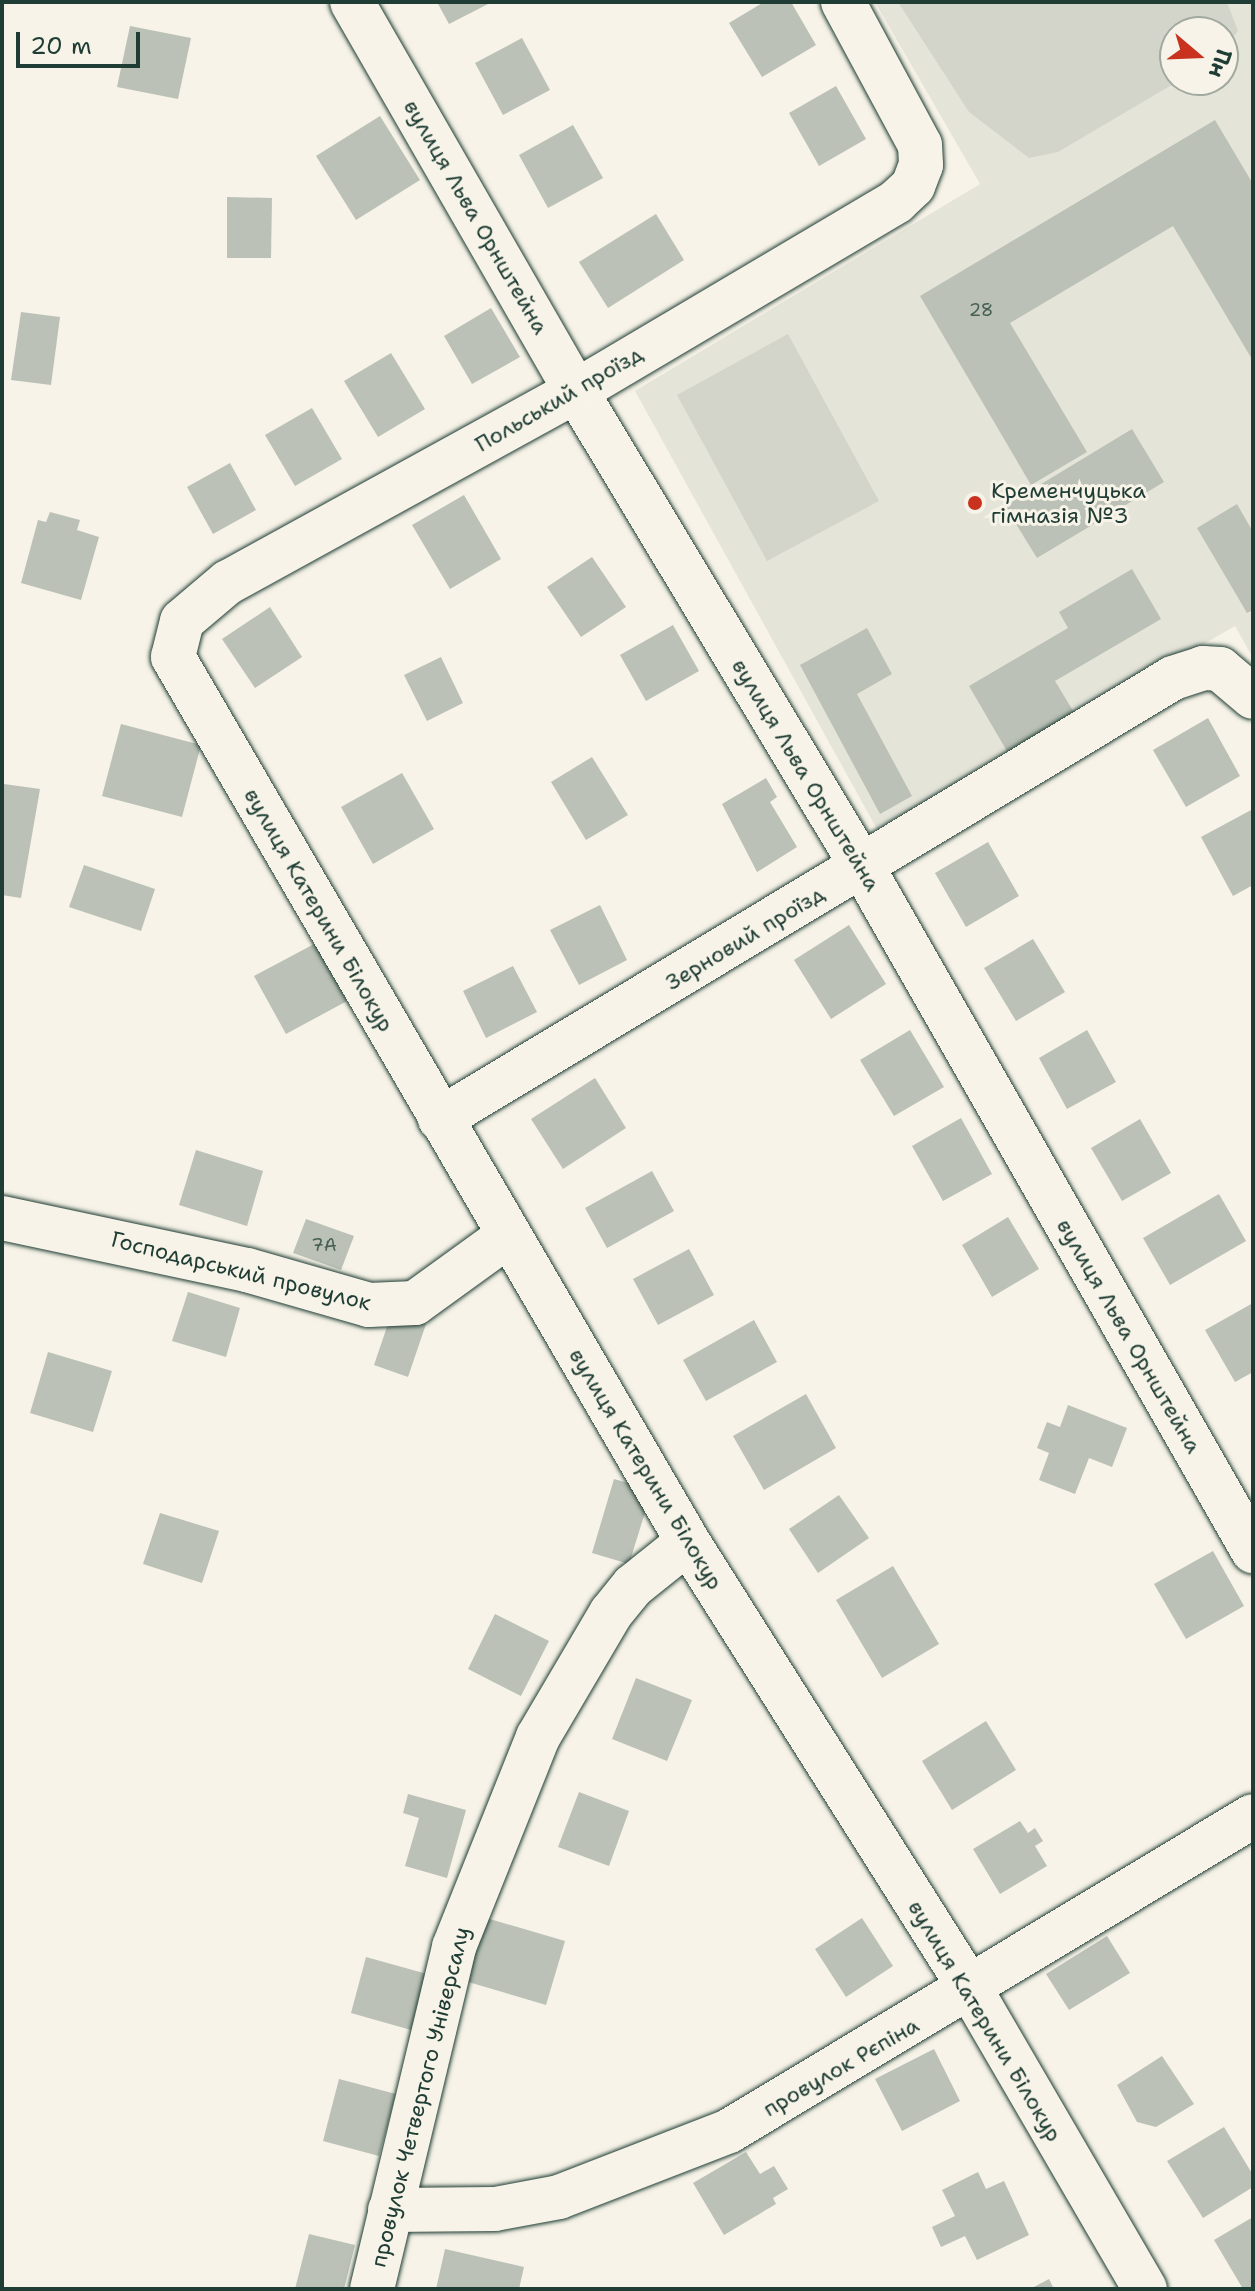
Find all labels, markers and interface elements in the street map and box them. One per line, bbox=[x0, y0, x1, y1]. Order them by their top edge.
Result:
scale bar bbox=[20, 16, 144, 66]
north arrow bbox=[1159, 16, 1239, 96]
text: 20 m bbox=[30, 30, 92, 62]
text: Пн bbox=[1202, 45, 1239, 82]
street label: вулиця Льва Орнштейна bbox=[398, 95, 554, 339]
house number: 28 bbox=[969, 299, 993, 321]
street label: Польський проїзд bbox=[470, 340, 648, 458]
place label: Кременчуцька гімназія №3 bbox=[991, 477, 1146, 528]
marker: Кременчуцька гімназія №3 bbox=[966, 494, 984, 512]
street label: вулиця Льва Орнштейна bbox=[726, 654, 886, 896]
street label: вулиця Катерини Білокур bbox=[238, 784, 400, 1036]
street label: Зерновий проїзд bbox=[661, 880, 829, 996]
street label: вулиця Льва Орнштейна bbox=[1051, 1214, 1207, 1458]
street label: Господарський провулок bbox=[108, 1226, 374, 1316]
house number: 7А bbox=[311, 1234, 337, 1256]
street label: вулиця Катерини Білокур bbox=[563, 1344, 729, 1594]
street label: вулиця Катерини Білокур bbox=[902, 1896, 1068, 2146]
street label: провулок Четвертого Універсалу bbox=[365, 1924, 475, 2270]
street label: провулок Рєпіна bbox=[758, 2012, 924, 2122]

